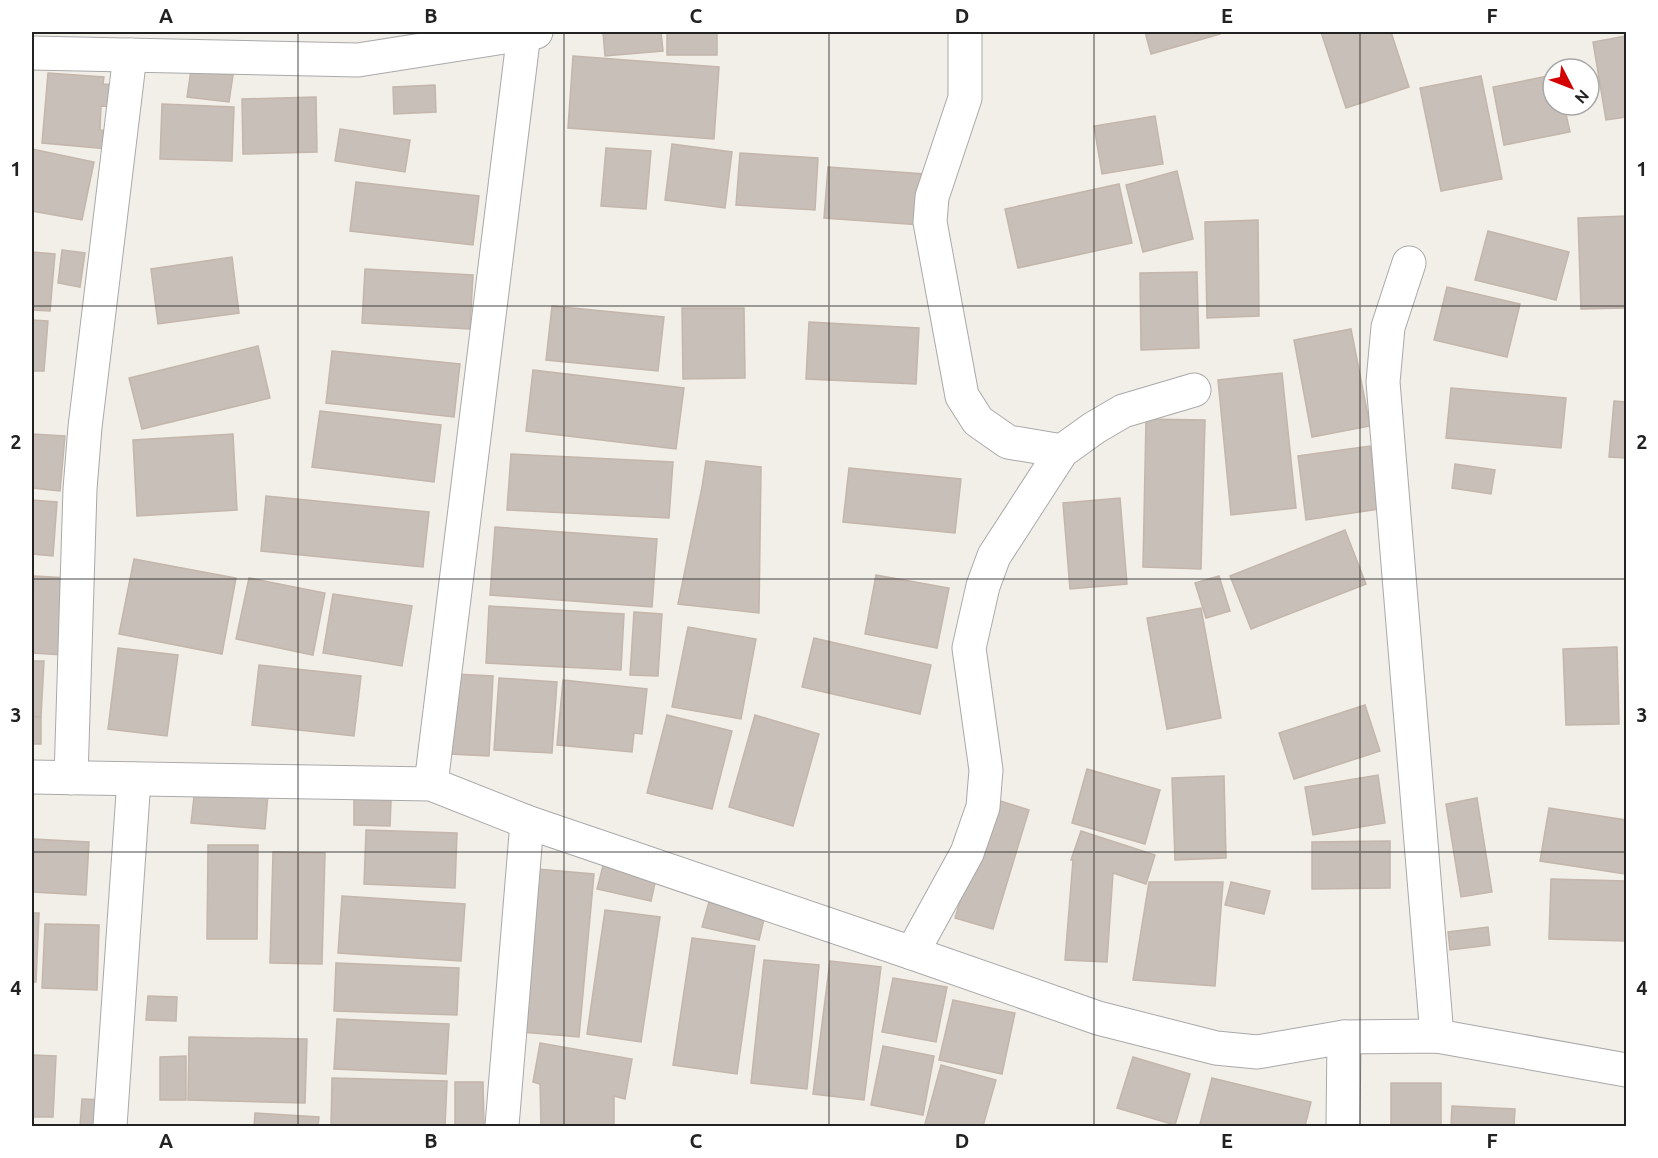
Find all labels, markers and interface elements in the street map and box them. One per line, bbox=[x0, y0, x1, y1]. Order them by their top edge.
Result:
text: A bbox=[159, 4, 173, 27]
text: B bbox=[424, 4, 438, 27]
text: C bbox=[690, 4, 703, 27]
text: D bbox=[955, 4, 969, 27]
text: E bbox=[1221, 4, 1233, 27]
text: F bbox=[1486, 4, 1498, 27]
north arrow bbox=[1541, 57, 1601, 117]
text: N bbox=[1571, 87, 1593, 107]
text: 1 bbox=[10, 157, 22, 180]
text: 1 bbox=[1636, 157, 1648, 180]
text: 2 bbox=[10, 430, 22, 453]
text: 2 bbox=[1636, 430, 1648, 453]
text: 3 bbox=[10, 703, 22, 726]
text: 3 bbox=[1636, 703, 1648, 726]
text: 4 bbox=[10, 976, 22, 999]
text: 4 bbox=[1636, 976, 1648, 999]
text: A bbox=[159, 1129, 173, 1152]
text: B bbox=[424, 1129, 438, 1152]
text: C bbox=[690, 1129, 703, 1152]
text: D bbox=[955, 1129, 969, 1152]
text: E bbox=[1221, 1129, 1233, 1152]
text: F bbox=[1486, 1129, 1498, 1152]

